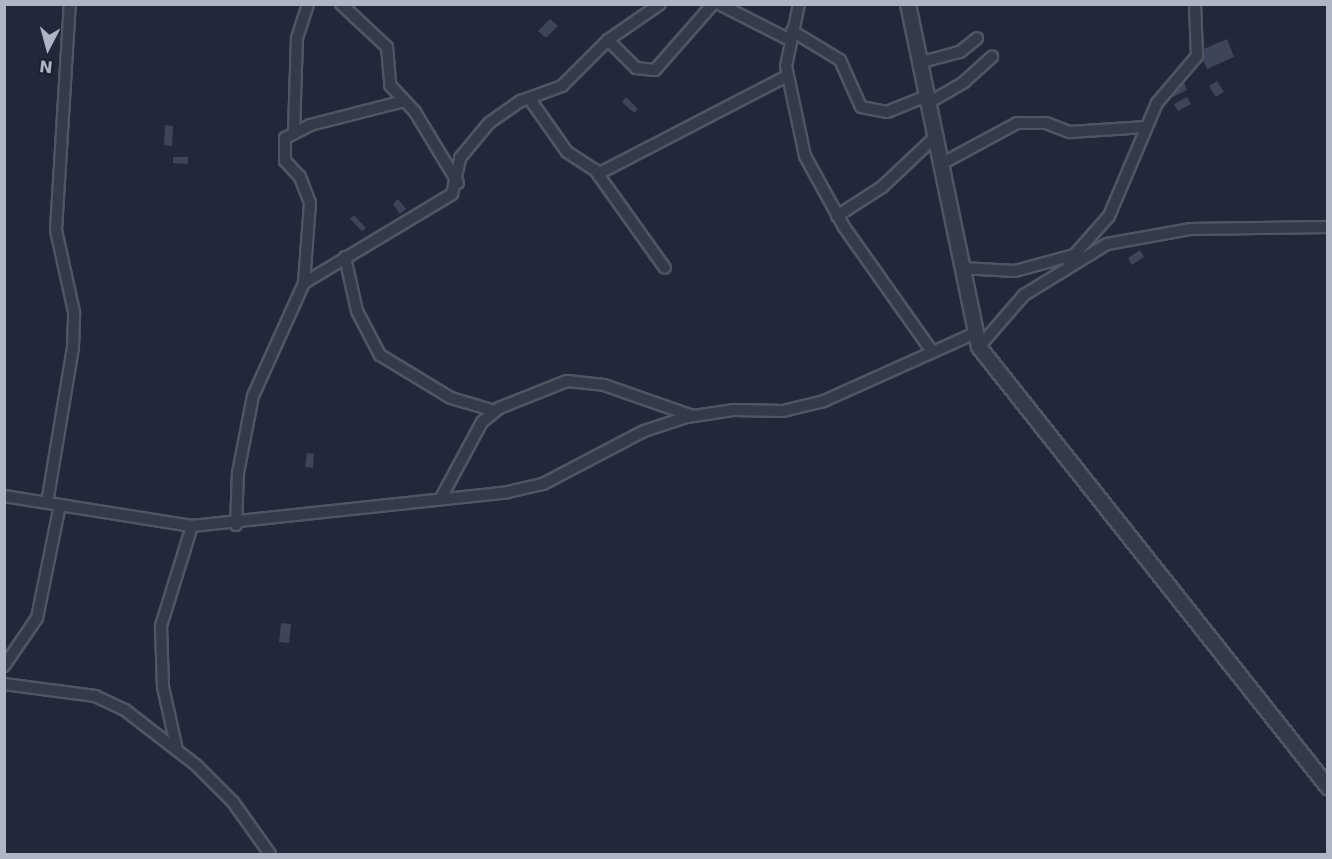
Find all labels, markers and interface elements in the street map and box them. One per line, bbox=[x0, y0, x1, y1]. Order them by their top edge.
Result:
north arrow bbox=[18, 18, 78, 78]
text: N bbox=[38, 56, 54, 77]

